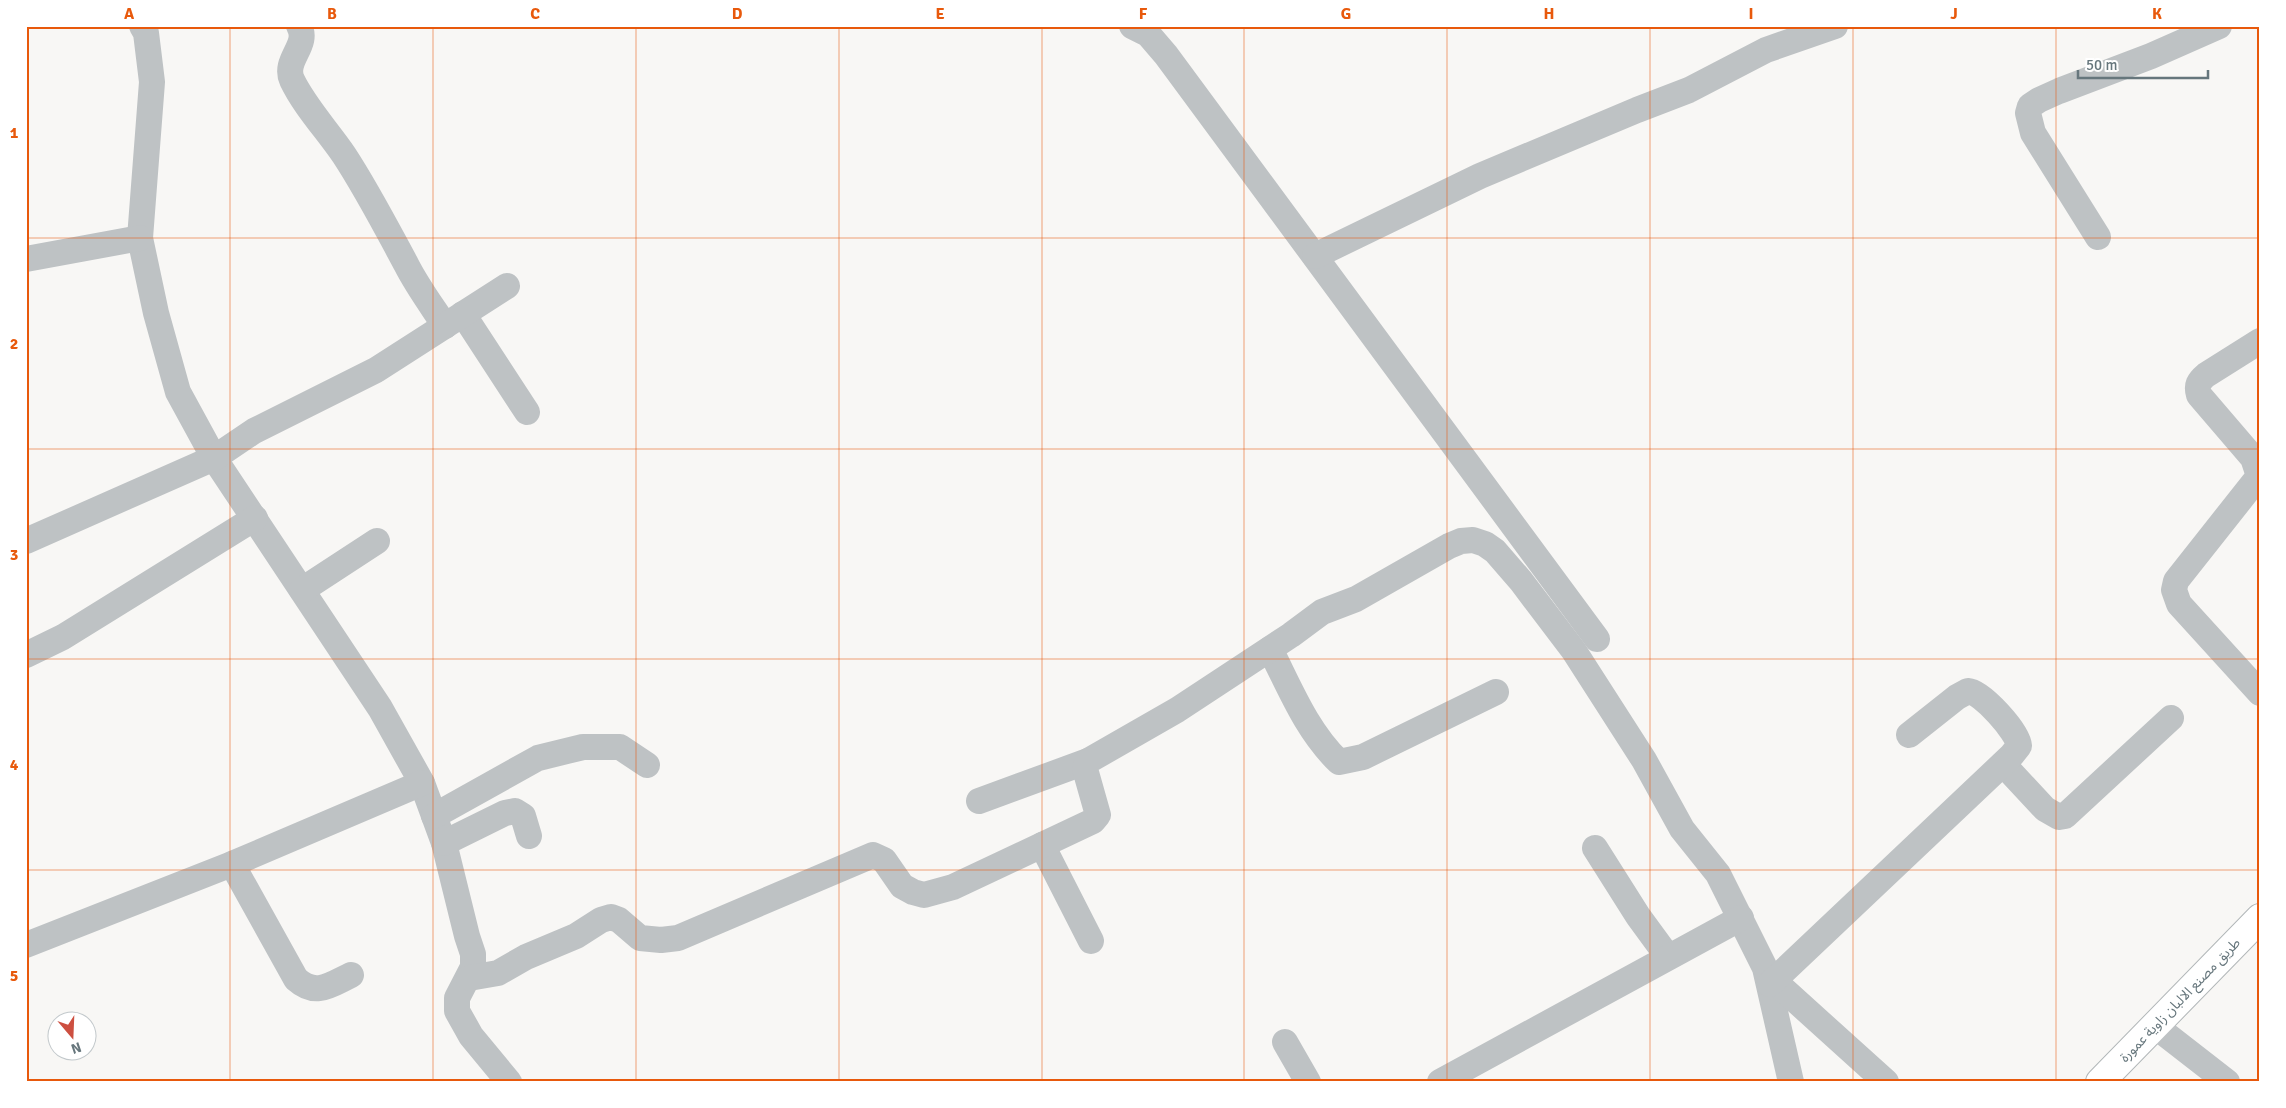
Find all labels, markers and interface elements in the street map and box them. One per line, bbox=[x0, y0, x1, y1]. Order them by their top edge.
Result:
text: A bbox=[124, 4, 135, 24]
text: B bbox=[327, 4, 337, 24]
text: C bbox=[530, 4, 540, 24]
text: D bbox=[732, 4, 743, 24]
text: E bbox=[935, 4, 945, 24]
text: F bbox=[1139, 4, 1148, 24]
text: G bbox=[1341, 4, 1351, 24]
text: H bbox=[1544, 4, 1554, 24]
text: I bbox=[1748, 4, 1754, 24]
text: J bbox=[1950, 4, 1958, 24]
text: K bbox=[2152, 4, 2162, 24]
scale bar bbox=[2078, 48, 2208, 80]
text: 50 m bbox=[2086, 56, 2117, 74]
text: 1 bbox=[10, 123, 19, 143]
text: 2 bbox=[10, 334, 18, 354]
text: 3 bbox=[10, 545, 18, 565]
text: 4 bbox=[10, 755, 19, 775]
street label: طريق مصنع الالبان زاوية عمورة bbox=[2116, 934, 2245, 1067]
text: 5 bbox=[10, 966, 18, 986]
north arrow bbox=[48, 1010, 98, 1060]
text: N bbox=[69, 1038, 83, 1057]

